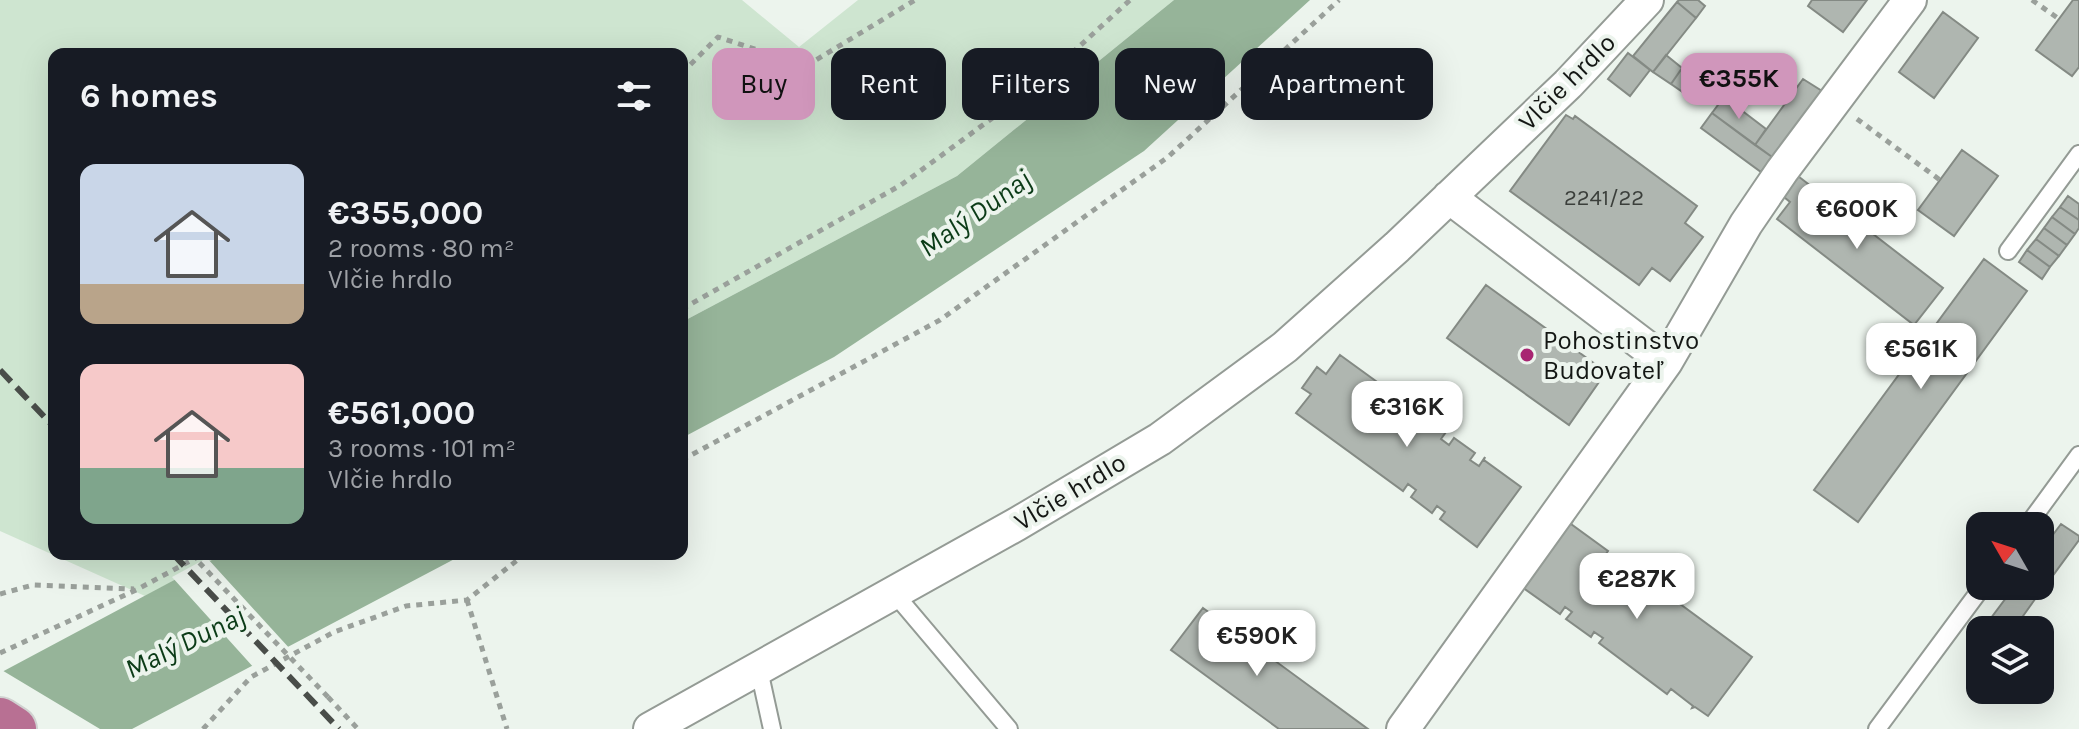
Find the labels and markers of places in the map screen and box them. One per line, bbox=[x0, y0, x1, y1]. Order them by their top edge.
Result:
pin: €355K bbox=[1683, 53, 1795, 121]
pin: €600K bbox=[1801, 183, 1913, 251]
pin: €561K bbox=[1865, 323, 1977, 391]
place label: Pohostinstvo Budovateľ bbox=[1543, 325, 1699, 386]
marker: Pohostinstvo Budovateľ bbox=[1518, 346, 1536, 364]
pin: €316K bbox=[1351, 381, 1463, 449]
pin: €287K bbox=[1581, 553, 1693, 621]
pin: €590K bbox=[1201, 610, 1313, 678]

